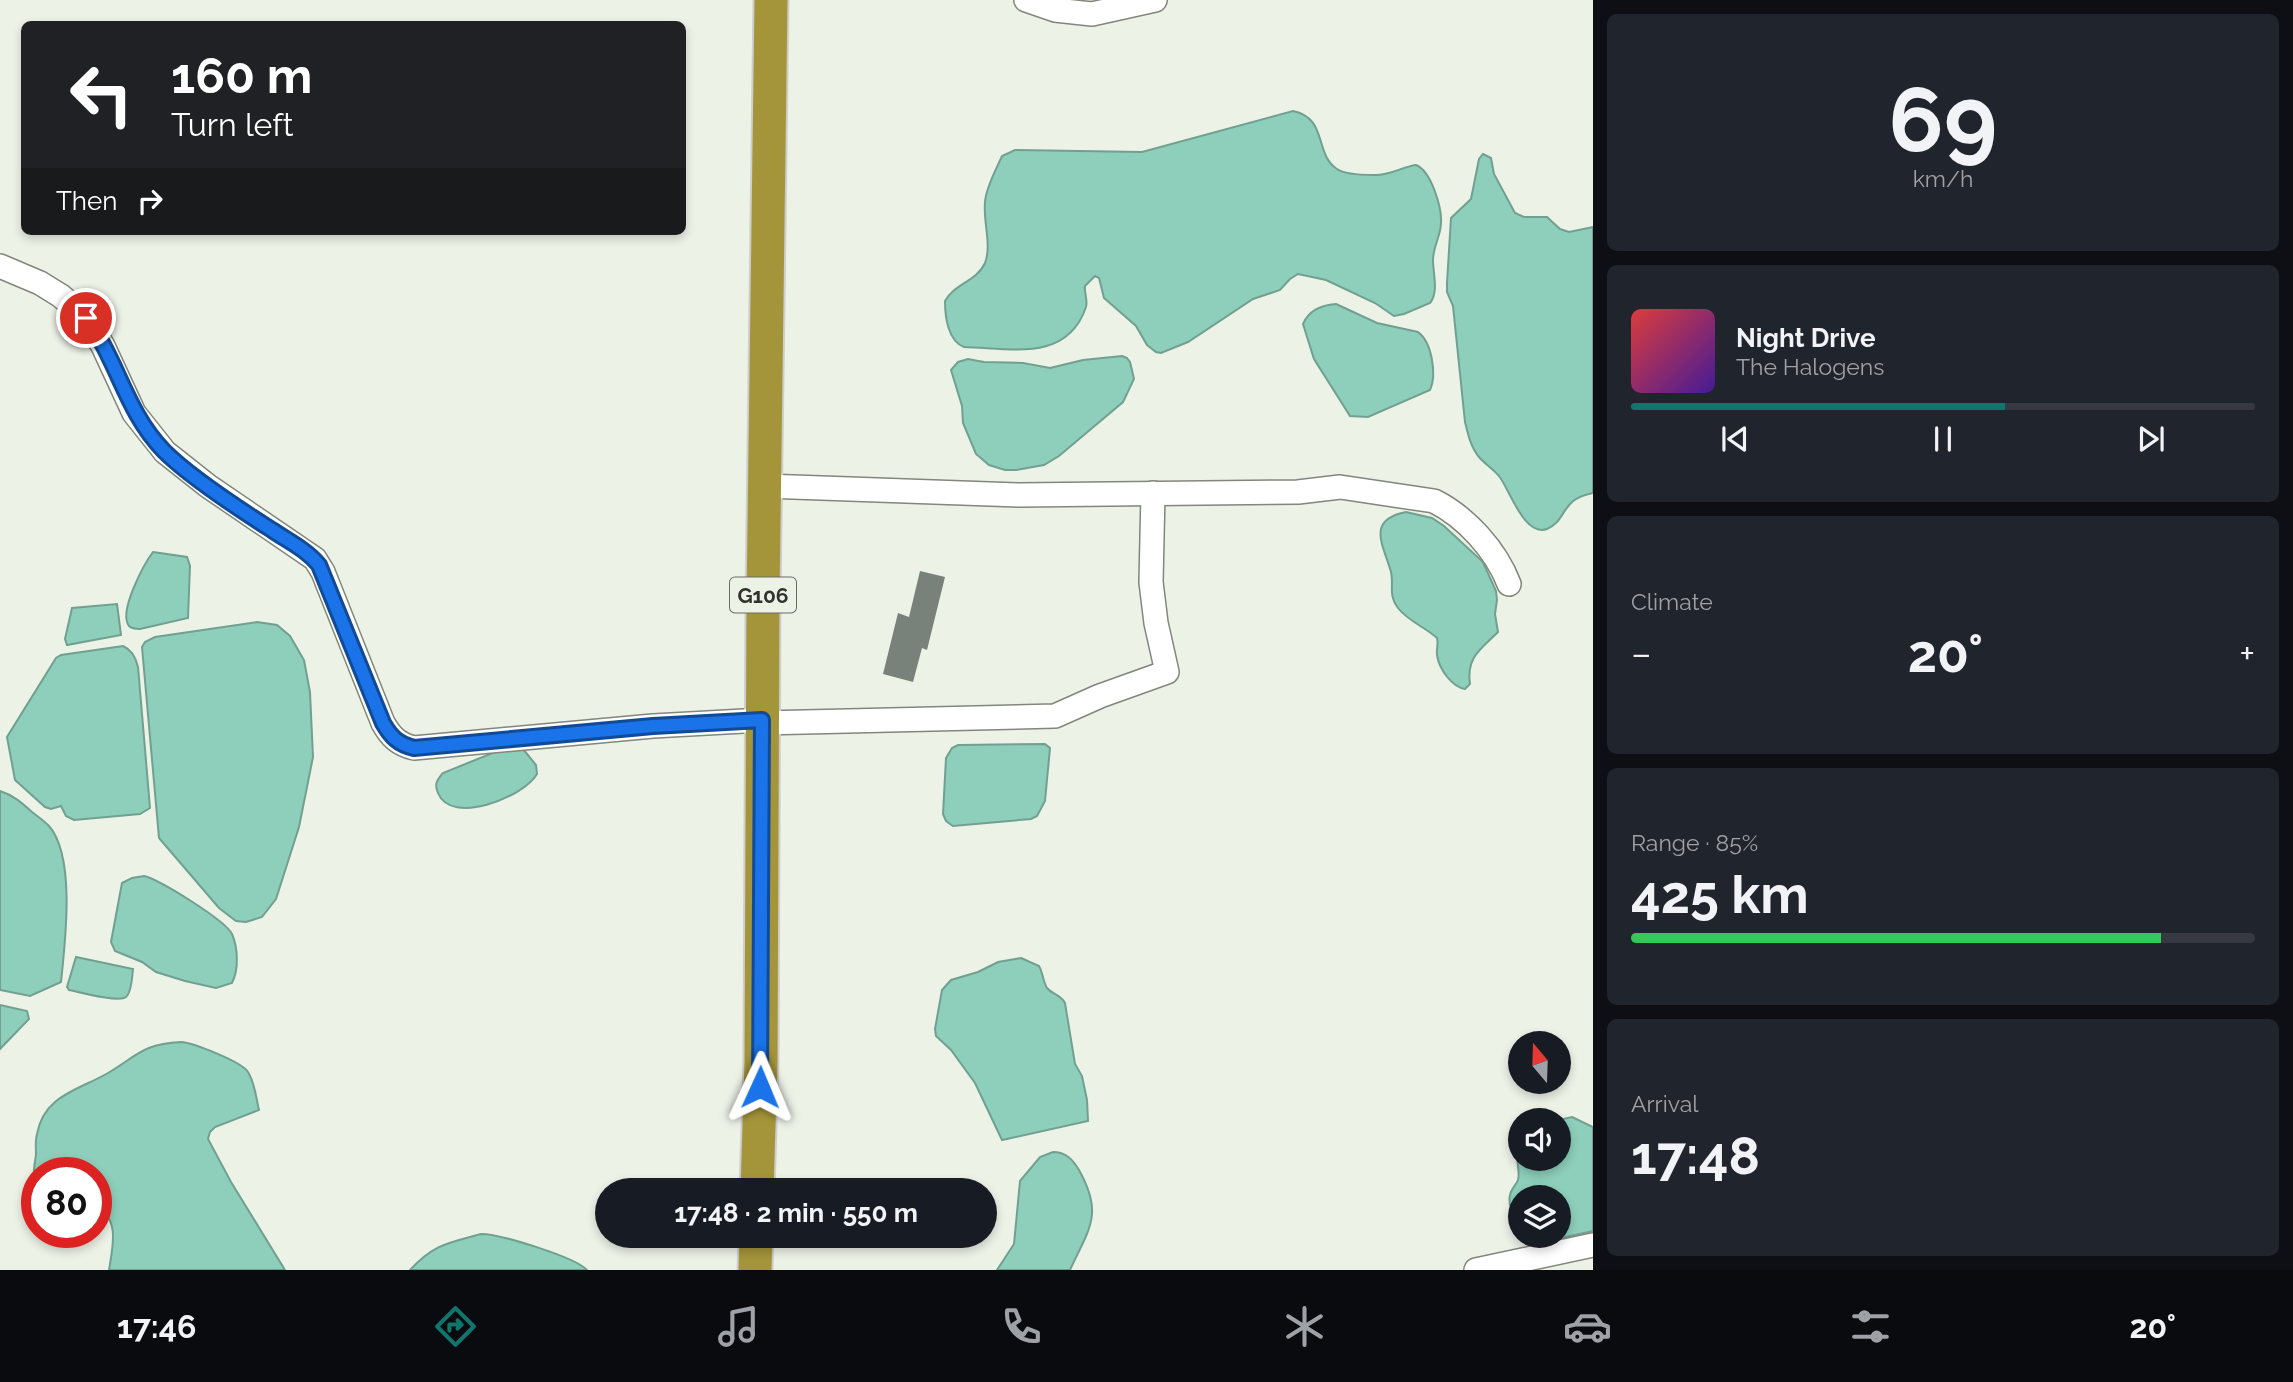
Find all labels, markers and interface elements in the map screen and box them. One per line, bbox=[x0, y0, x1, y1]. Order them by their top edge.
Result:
text: 160 m bbox=[171, 47, 312, 104]
icon: left bbox=[56, 49, 147, 140]
text: 69 bbox=[1889, 66, 1997, 173]
text: Turn left bbox=[171, 106, 293, 143]
text: km/h bbox=[1913, 165, 1973, 192]
icon: right bbox=[131, 182, 169, 220]
text: Then bbox=[56, 186, 117, 216]
pin bbox=[56, 288, 116, 348]
icon: arrive bbox=[67, 299, 105, 337]
text: Night Drive bbox=[1736, 323, 1875, 353]
text: The Halogens bbox=[1736, 353, 1884, 380]
icon: previous bbox=[1716, 420, 1754, 458]
icon: pause bbox=[1924, 420, 1962, 458]
icon: next bbox=[2132, 420, 2170, 458]
road number: G106 bbox=[730, 578, 796, 612]
text: Climate bbox=[1631, 588, 1713, 615]
text: 20° bbox=[1908, 623, 1983, 684]
text: − bbox=[1631, 631, 1651, 676]
text: + bbox=[2239, 631, 2255, 676]
text: Range · 85% bbox=[1631, 829, 1758, 856]
text: 425 km bbox=[1631, 864, 1809, 925]
north arrow bbox=[1508, 1031, 1572, 1094]
map controls bbox=[1508, 1031, 1571, 1248]
position arrow bbox=[723, 1050, 797, 1124]
text: Arrival bbox=[1631, 1090, 1698, 1117]
button: sound bbox=[1508, 1108, 1571, 1171]
text: 17:48 bbox=[1631, 1125, 1760, 1186]
speed limit sign: 80 bbox=[21, 1157, 112, 1248]
button: layers bbox=[1508, 1185, 1571, 1248]
text: 17:48 · 2 min · 550 m bbox=[674, 1198, 918, 1228]
icon: directions bbox=[431, 1302, 480, 1351]
icon: music bbox=[714, 1302, 763, 1351]
icon: phone bbox=[997, 1302, 1046, 1351]
icon: climate bbox=[1280, 1302, 1329, 1351]
icon: car bbox=[1563, 1302, 1612, 1351]
icon: filters bbox=[1846, 1302, 1895, 1351]
text: 17:46 bbox=[117, 1308, 196, 1345]
text: 20° bbox=[2130, 1308, 2176, 1345]

